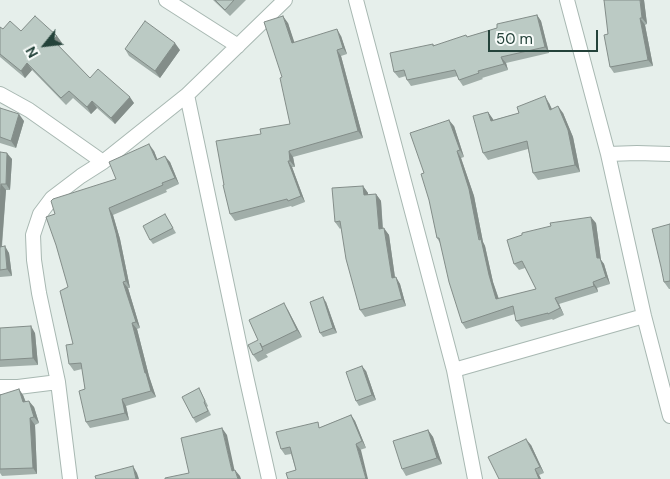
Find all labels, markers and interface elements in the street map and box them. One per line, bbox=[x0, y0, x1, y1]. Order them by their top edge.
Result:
north arrow bbox=[20, 20, 70, 70]
scale bar bbox=[490, 20, 600, 52]
text: 50 m bbox=[496, 29, 533, 49]
text: N bbox=[22, 43, 42, 61]

